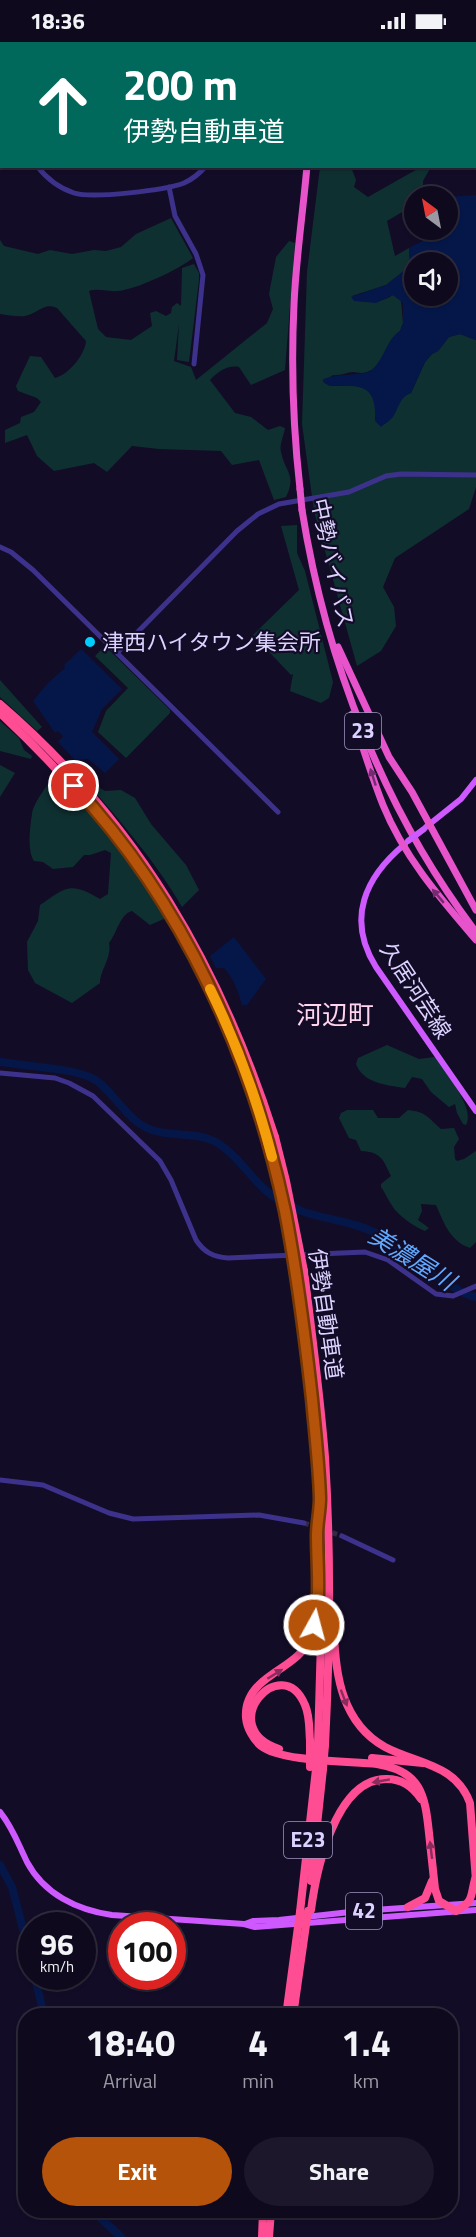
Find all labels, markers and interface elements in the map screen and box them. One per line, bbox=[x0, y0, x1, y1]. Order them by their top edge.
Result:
text: 18:36 bbox=[30, 4, 85, 38]
text: 200 m bbox=[123, 52, 238, 116]
icon: ahead bbox=[24, 66, 102, 144]
text: 伊勢自動車道 bbox=[123, 110, 285, 151]
north arrow bbox=[404, 186, 458, 240]
map controls bbox=[404, 186, 458, 306]
button: sound bbox=[404, 252, 458, 306]
street label: 中勢バイパス bbox=[303, 495, 363, 631]
place label: 津西ハイタウン集会所 bbox=[102, 625, 321, 659]
marker: 津西ハイタウン集会所 bbox=[83, 635, 97, 649]
road number: 23 bbox=[345, 713, 381, 749]
pin bbox=[48, 760, 99, 811]
one-way arrow bbox=[368, 768, 377, 786]
icon: arrive bbox=[57, 769, 90, 802]
one-way arrow bbox=[432, 889, 445, 904]
street label: 久居河芸線 bbox=[372, 935, 460, 1045]
district label: 河辺町 bbox=[296, 995, 374, 1034]
water label: 美濃屋川 bbox=[362, 1217, 465, 1300]
street label: 伊勢自動車道 bbox=[300, 1246, 352, 1382]
position arrow bbox=[282, 1593, 346, 1657]
one-way arrow bbox=[267, 1669, 283, 1680]
one-way arrow bbox=[339, 1689, 349, 1707]
one-way arrow bbox=[371, 1777, 390, 1786]
road number: E23 bbox=[284, 1822, 332, 1858]
one-way arrow bbox=[426, 1841, 436, 1860]
road number: 42 bbox=[346, 1893, 382, 1929]
speed limit sign: 100 bbox=[108, 1912, 186, 1990]
text: 96 bbox=[40, 1921, 74, 1967]
text: km/h bbox=[40, 1955, 74, 1978]
text: 18:40 bbox=[85, 2015, 175, 2070]
text: 4 bbox=[248, 2015, 268, 2070]
text: 1.4 bbox=[341, 2015, 391, 2070]
text: Arrival bbox=[103, 2065, 157, 2096]
text: min bbox=[242, 2065, 274, 2096]
text: km bbox=[353, 2065, 379, 2096]
button: Exit bbox=[42, 2137, 232, 2206]
button: Share bbox=[244, 2137, 434, 2206]

